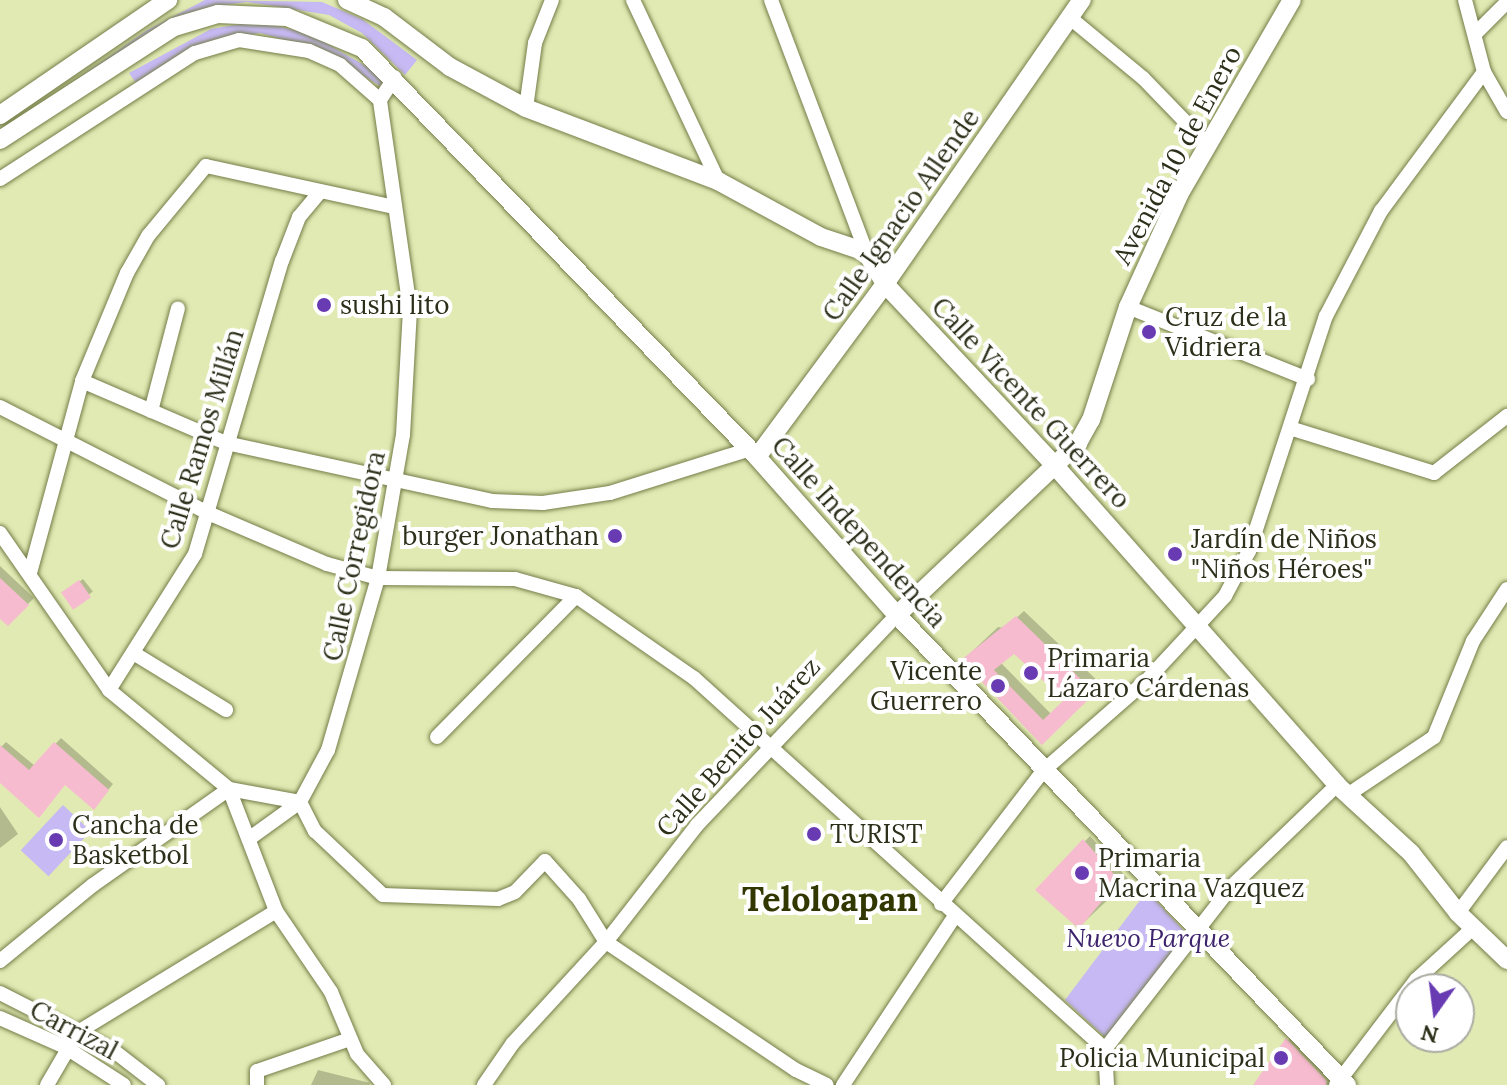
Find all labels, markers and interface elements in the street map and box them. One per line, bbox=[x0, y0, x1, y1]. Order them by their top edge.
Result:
street label: Avenida 10 de Enero bbox=[1106, 40, 1248, 270]
street label: Calle Ignacio Allende bbox=[816, 103, 986, 327]
place label: sushi lito bbox=[340, 289, 449, 321]
street label: Calle Vicente Guerrero bbox=[925, 291, 1137, 515]
marker: sushi lito bbox=[315, 296, 333, 314]
place label: Cruz de la Vidriera bbox=[1165, 301, 1287, 362]
marker: Cruz de la Vidriera bbox=[1140, 323, 1158, 341]
street label: Calle Ramos Millán bbox=[154, 325, 250, 553]
street label: Calle Independencia bbox=[765, 430, 953, 634]
street label: Calle Corregidora bbox=[316, 448, 392, 664]
place label: burger Jonathan bbox=[402, 520, 599, 552]
place label: Jardín de Niños "Niños Héroes" bbox=[1191, 523, 1377, 584]
marker: burger Jonathan bbox=[606, 527, 624, 545]
marker: Jardín de Niños "Niños Héroes" bbox=[1166, 545, 1184, 563]
place label: Primaria Lázaro Cárdenas bbox=[1047, 642, 1249, 704]
street label: Calle Benito Juárez bbox=[650, 651, 826, 843]
place label: Vicente Guerrero bbox=[870, 655, 982, 716]
marker: Primaria Lázaro Cárdenas bbox=[1022, 664, 1040, 682]
marker: Vicente Guerrero bbox=[989, 677, 1007, 695]
place label: Cancha de Basketbol bbox=[72, 809, 199, 870]
place label: TURIST bbox=[830, 818, 923, 850]
marker: TURIST bbox=[805, 825, 823, 843]
marker: Cancha de Basketbol bbox=[47, 831, 65, 849]
place label: Primaria Macrina Vazquez bbox=[1098, 842, 1304, 904]
marker: Primaria Macrina Vazquez bbox=[1073, 864, 1091, 882]
district label: Teloloapan bbox=[742, 879, 918, 919]
park label: Nuevo Parque bbox=[1066, 922, 1230, 954]
north arrow bbox=[1395, 973, 1475, 1053]
street label: Carrizal bbox=[25, 994, 123, 1066]
text: N bbox=[1418, 1019, 1441, 1050]
place label: Policia Municipal bbox=[1059, 1042, 1265, 1074]
marker: Policia Municipal bbox=[1272, 1049, 1290, 1067]

